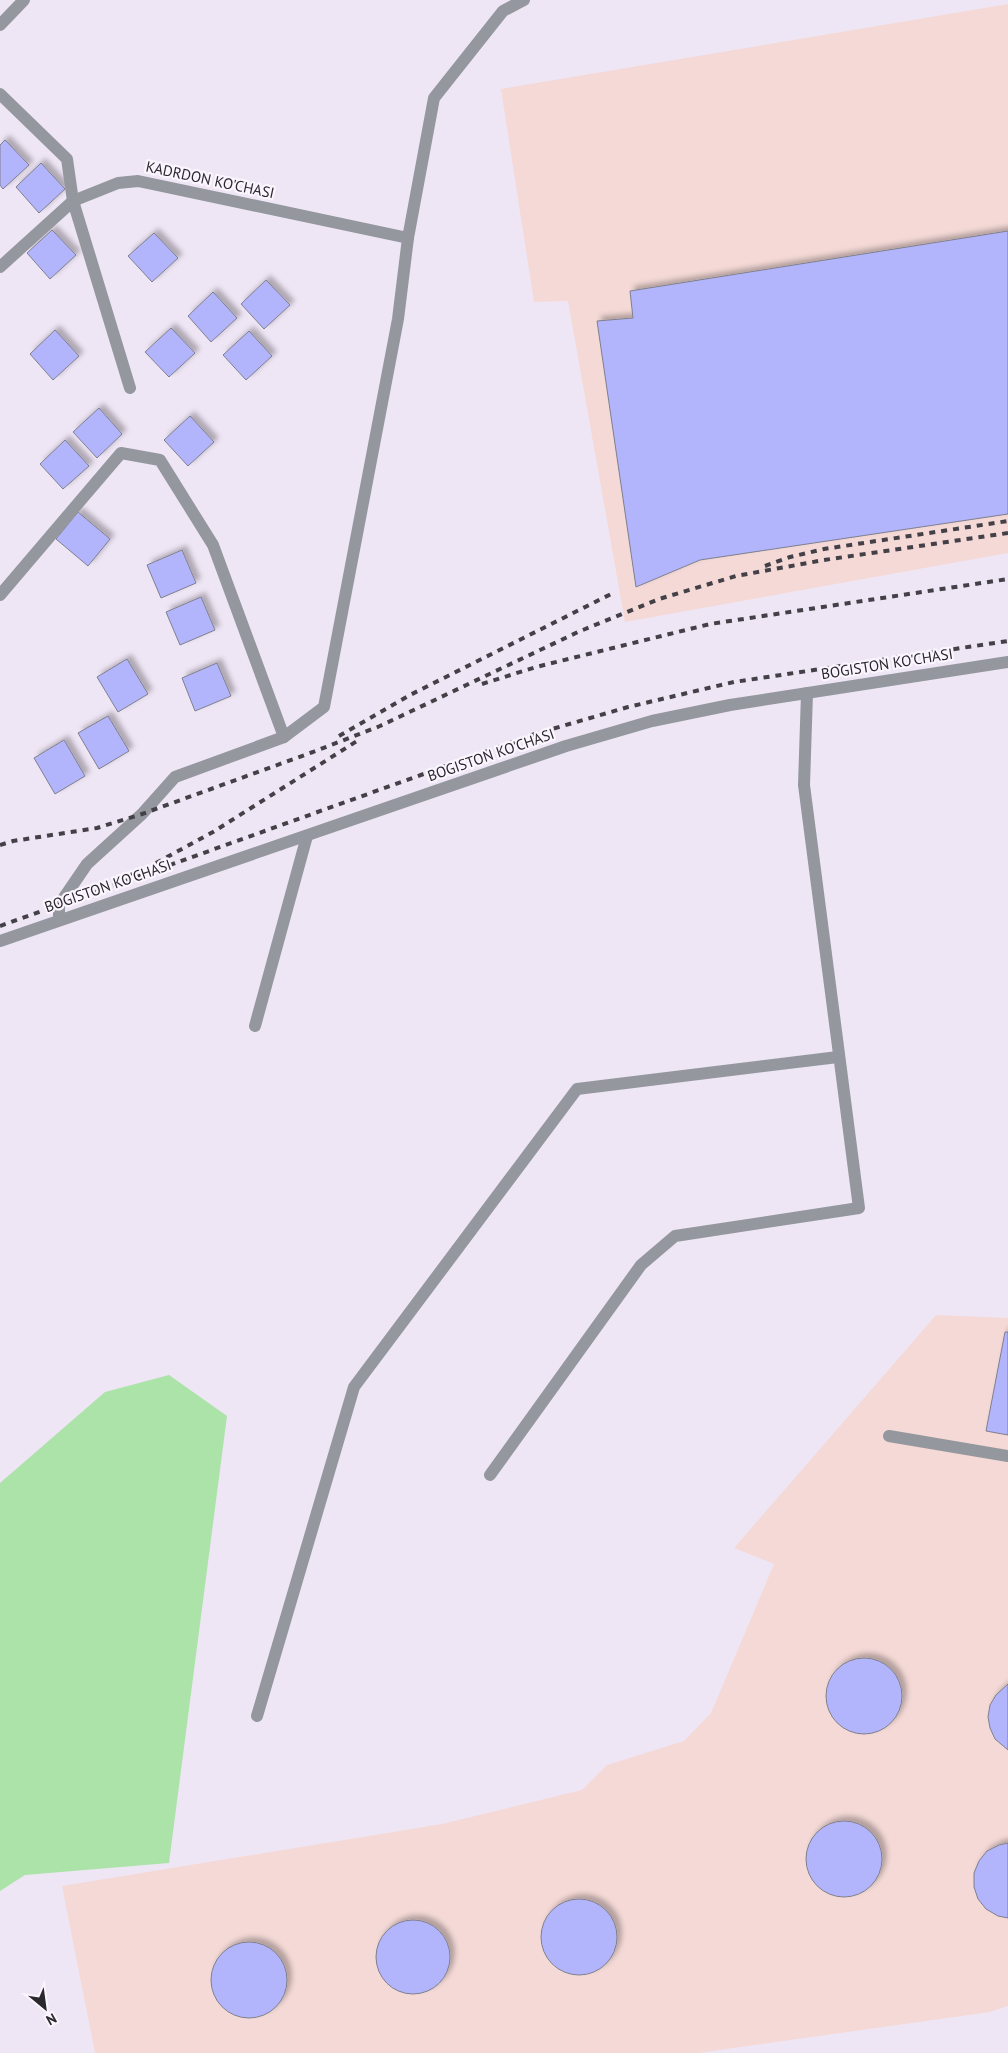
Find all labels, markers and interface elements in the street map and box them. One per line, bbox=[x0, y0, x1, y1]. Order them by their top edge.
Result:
street label: KADRDON KO'CHASI bbox=[144, 157, 276, 202]
street label: BOGISTON KO'CHASI bbox=[820, 644, 954, 683]
street label: BOGISTON KO'CHASI bbox=[425, 724, 557, 785]
street label: BOGISTON KO'CHASI bbox=[42, 855, 174, 916]
north arrow bbox=[20, 1983, 70, 2033]
text: N bbox=[43, 2009, 60, 2029]

